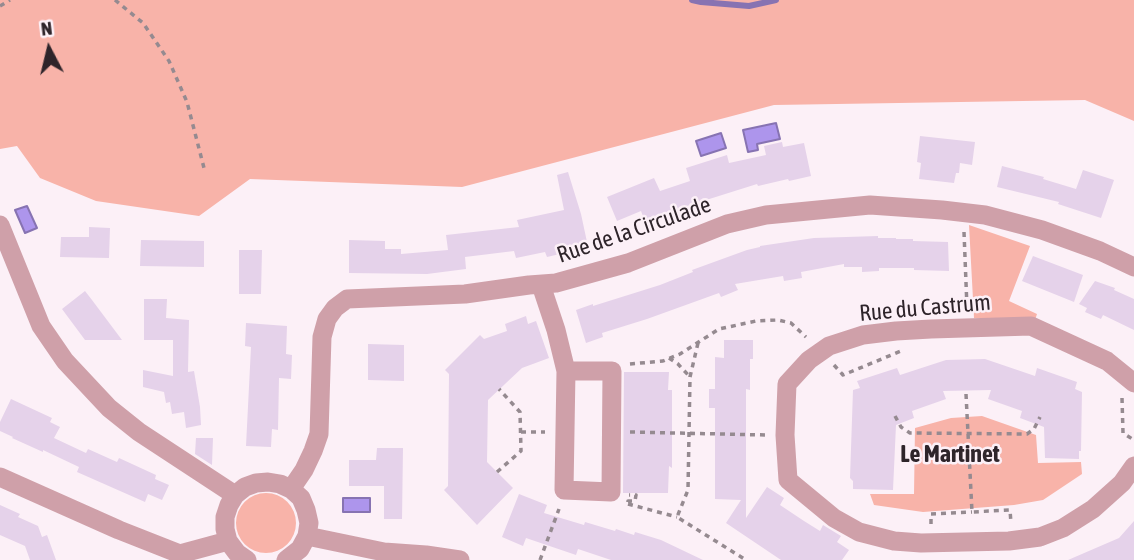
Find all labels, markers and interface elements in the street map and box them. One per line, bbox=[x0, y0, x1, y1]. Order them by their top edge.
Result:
north arrow bbox=[14, 14, 84, 84]
text: N bbox=[40, 17, 53, 40]
street label: Rue de la Circulade bbox=[553, 191, 715, 269]
street label: Rue du Castrum bbox=[858, 289, 992, 327]
district label: Le Martinet bbox=[900, 440, 1000, 468]

